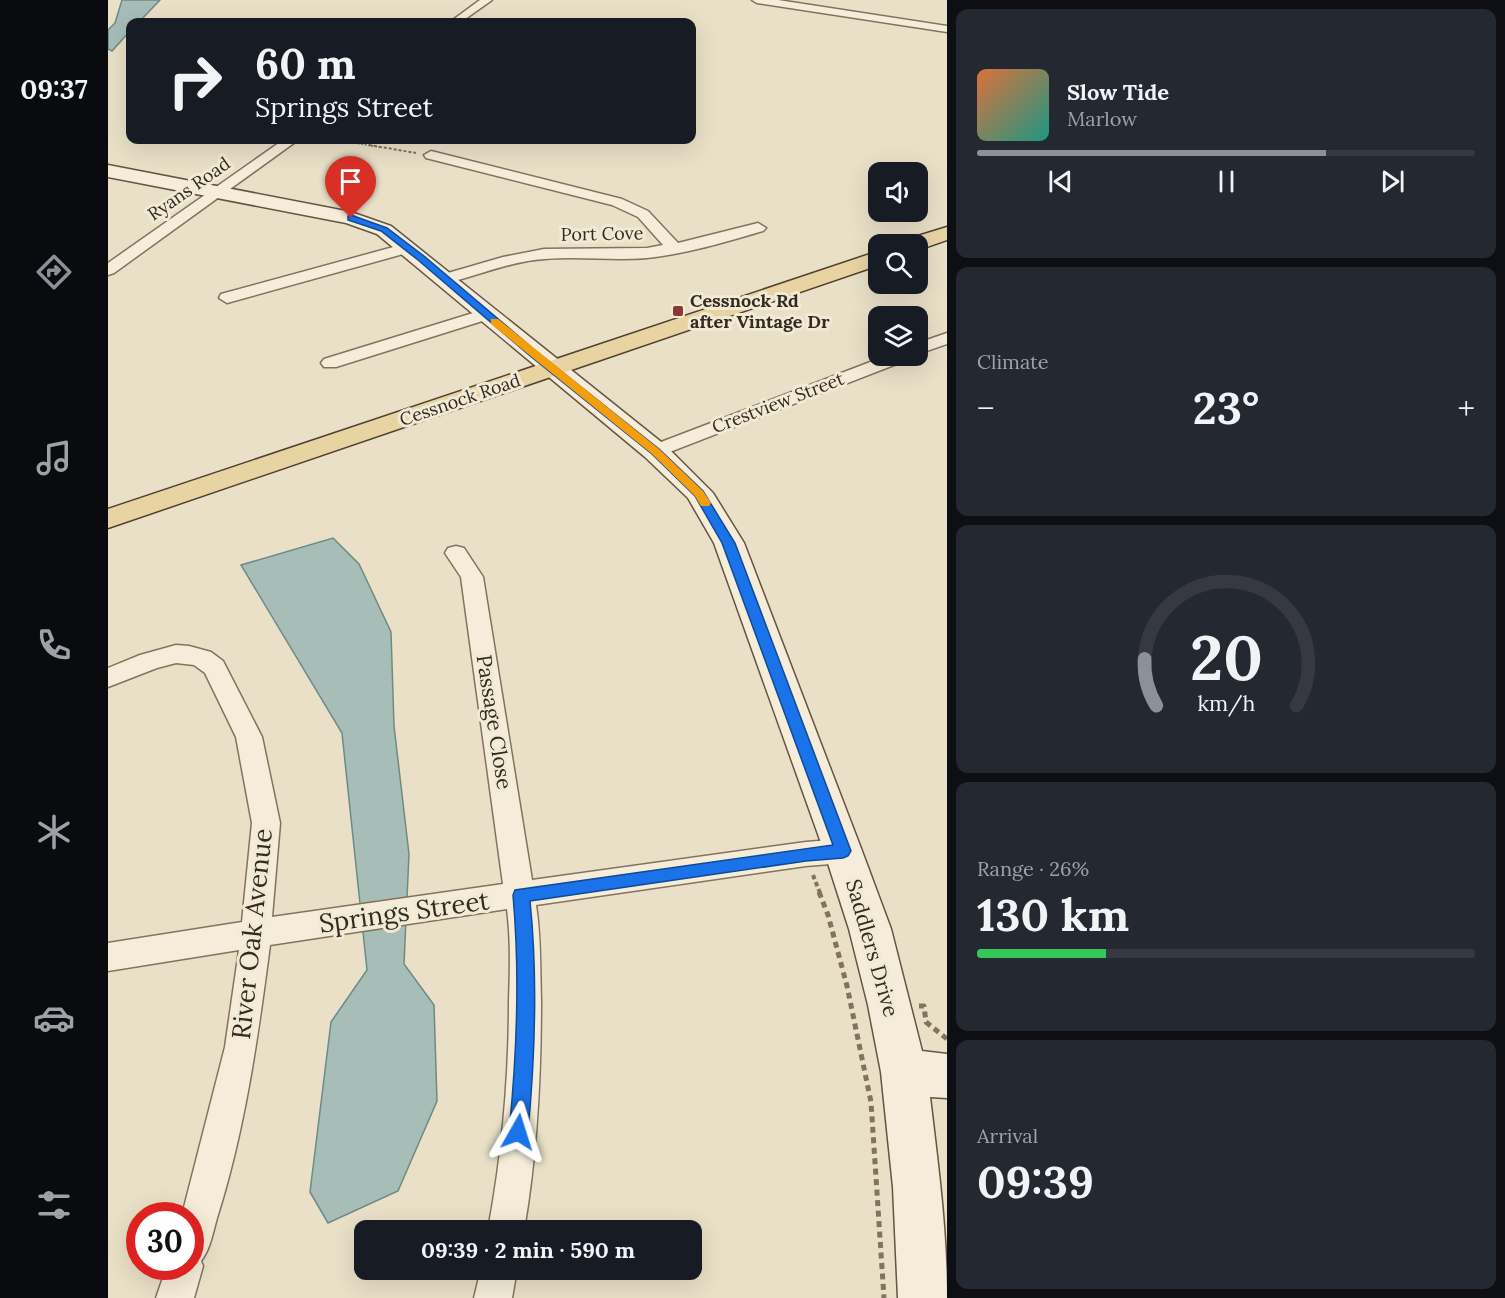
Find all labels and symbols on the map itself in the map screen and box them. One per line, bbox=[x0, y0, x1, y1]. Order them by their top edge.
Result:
street label: Ryans Road bbox=[143, 152, 235, 225]
pin bbox=[325, 156, 376, 218]
street label: Port Cove bbox=[560, 221, 644, 246]
place label: Cessnock Rd after Vintage Dr bbox=[690, 289, 830, 333]
marker: Cessnock Rd after Vintage Dr bbox=[671, 304, 685, 318]
street label: Crestview Street bbox=[709, 367, 847, 438]
street label: Cessnock Road bbox=[396, 368, 523, 431]
street label: Passage Close bbox=[471, 653, 518, 791]
street label: River Oak Avenue bbox=[224, 827, 279, 1041]
street label: Saddlers Drive bbox=[840, 876, 905, 1020]
street label: Springs Street bbox=[317, 883, 491, 940]
position arrow bbox=[486, 1100, 550, 1164]
speed limit sign: 30 bbox=[126, 1202, 204, 1280]

